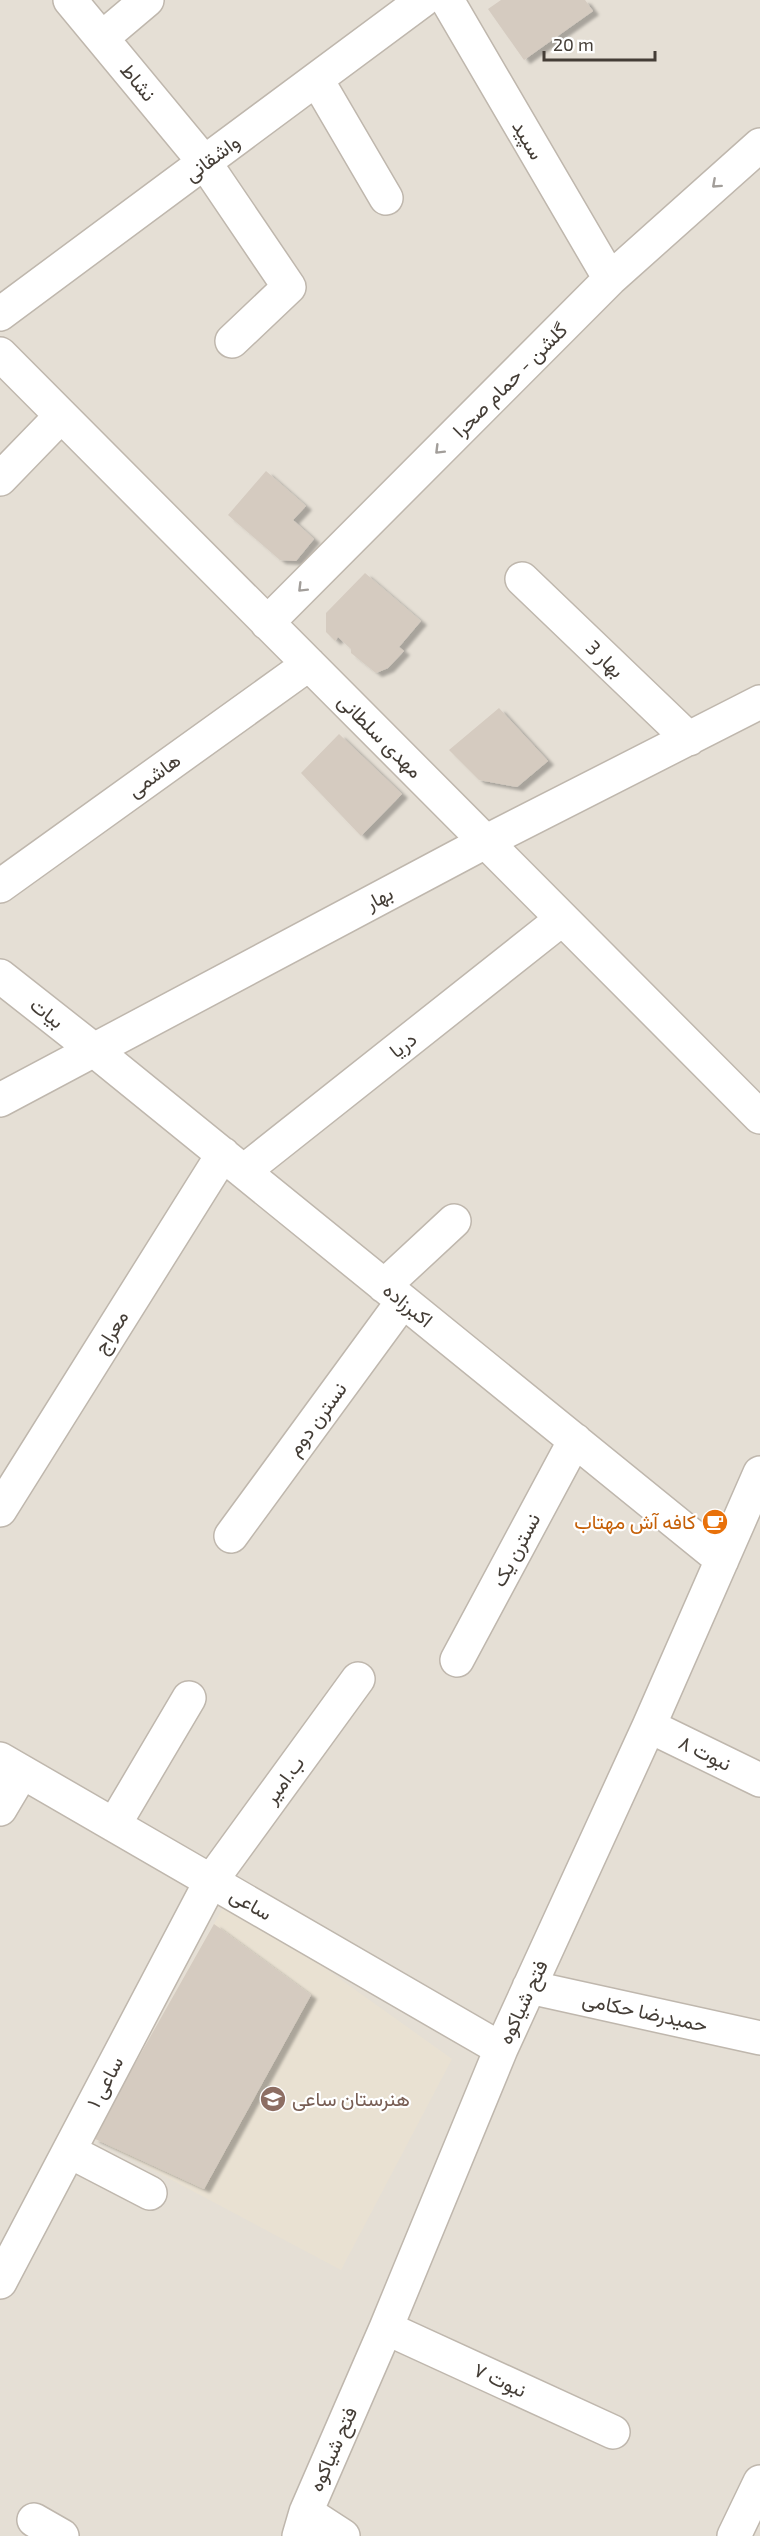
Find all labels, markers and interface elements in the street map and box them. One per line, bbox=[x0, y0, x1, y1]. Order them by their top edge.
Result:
scale bar bbox=[544, 24, 655, 62]
text: 20 m bbox=[553, 33, 594, 55]
street label: نشاط bbox=[116, 57, 162, 105]
street label: سپید bbox=[505, 115, 550, 165]
street label: واشقانی bbox=[179, 129, 245, 187]
one-way arrow bbox=[713, 177, 723, 188]
street label: گلشن - حمام صحرا bbox=[447, 317, 573, 443]
one-way arrow bbox=[436, 443, 447, 454]
one-way arrow bbox=[298, 581, 309, 592]
street label: بهار 3 bbox=[580, 635, 630, 683]
street label: مهدی سلطانی bbox=[332, 688, 428, 784]
street label: هاشمی bbox=[122, 747, 185, 802]
street label: بهار bbox=[360, 880, 397, 917]
street label: بیات bbox=[25, 992, 69, 1034]
street label: دریا bbox=[384, 1026, 422, 1064]
street label: اکبرزاده bbox=[378, 1277, 438, 1333]
street label: معراج bbox=[88, 1305, 135, 1359]
street label: نسترن دوم bbox=[281, 1377, 353, 1461]
cafe icon: کافه آش مهتاب bbox=[700, 1507, 730, 1537]
street label: نسترن یک bbox=[486, 1509, 546, 1591]
place label: کافه آش مهتاب bbox=[574, 1509, 696, 1535]
street label: نبوت ۸ bbox=[674, 1729, 736, 1777]
street label: ب.امیر bbox=[257, 1751, 310, 1810]
street label: ساعی bbox=[226, 1882, 277, 1925]
street label: فتح شیاکوه bbox=[492, 1956, 555, 2049]
street label: حمیدرضا حکامی bbox=[580, 1986, 710, 2038]
street label: ساعی ۱ bbox=[81, 2052, 128, 2112]
school or university icon: هنرستان ساعی bbox=[258, 2084, 288, 2114]
place label: هنرستان ساعی bbox=[292, 2086, 410, 2112]
street label: نبوت ۷ bbox=[469, 2357, 531, 2403]
street label: فتح شیاکوه bbox=[303, 2403, 364, 2496]

